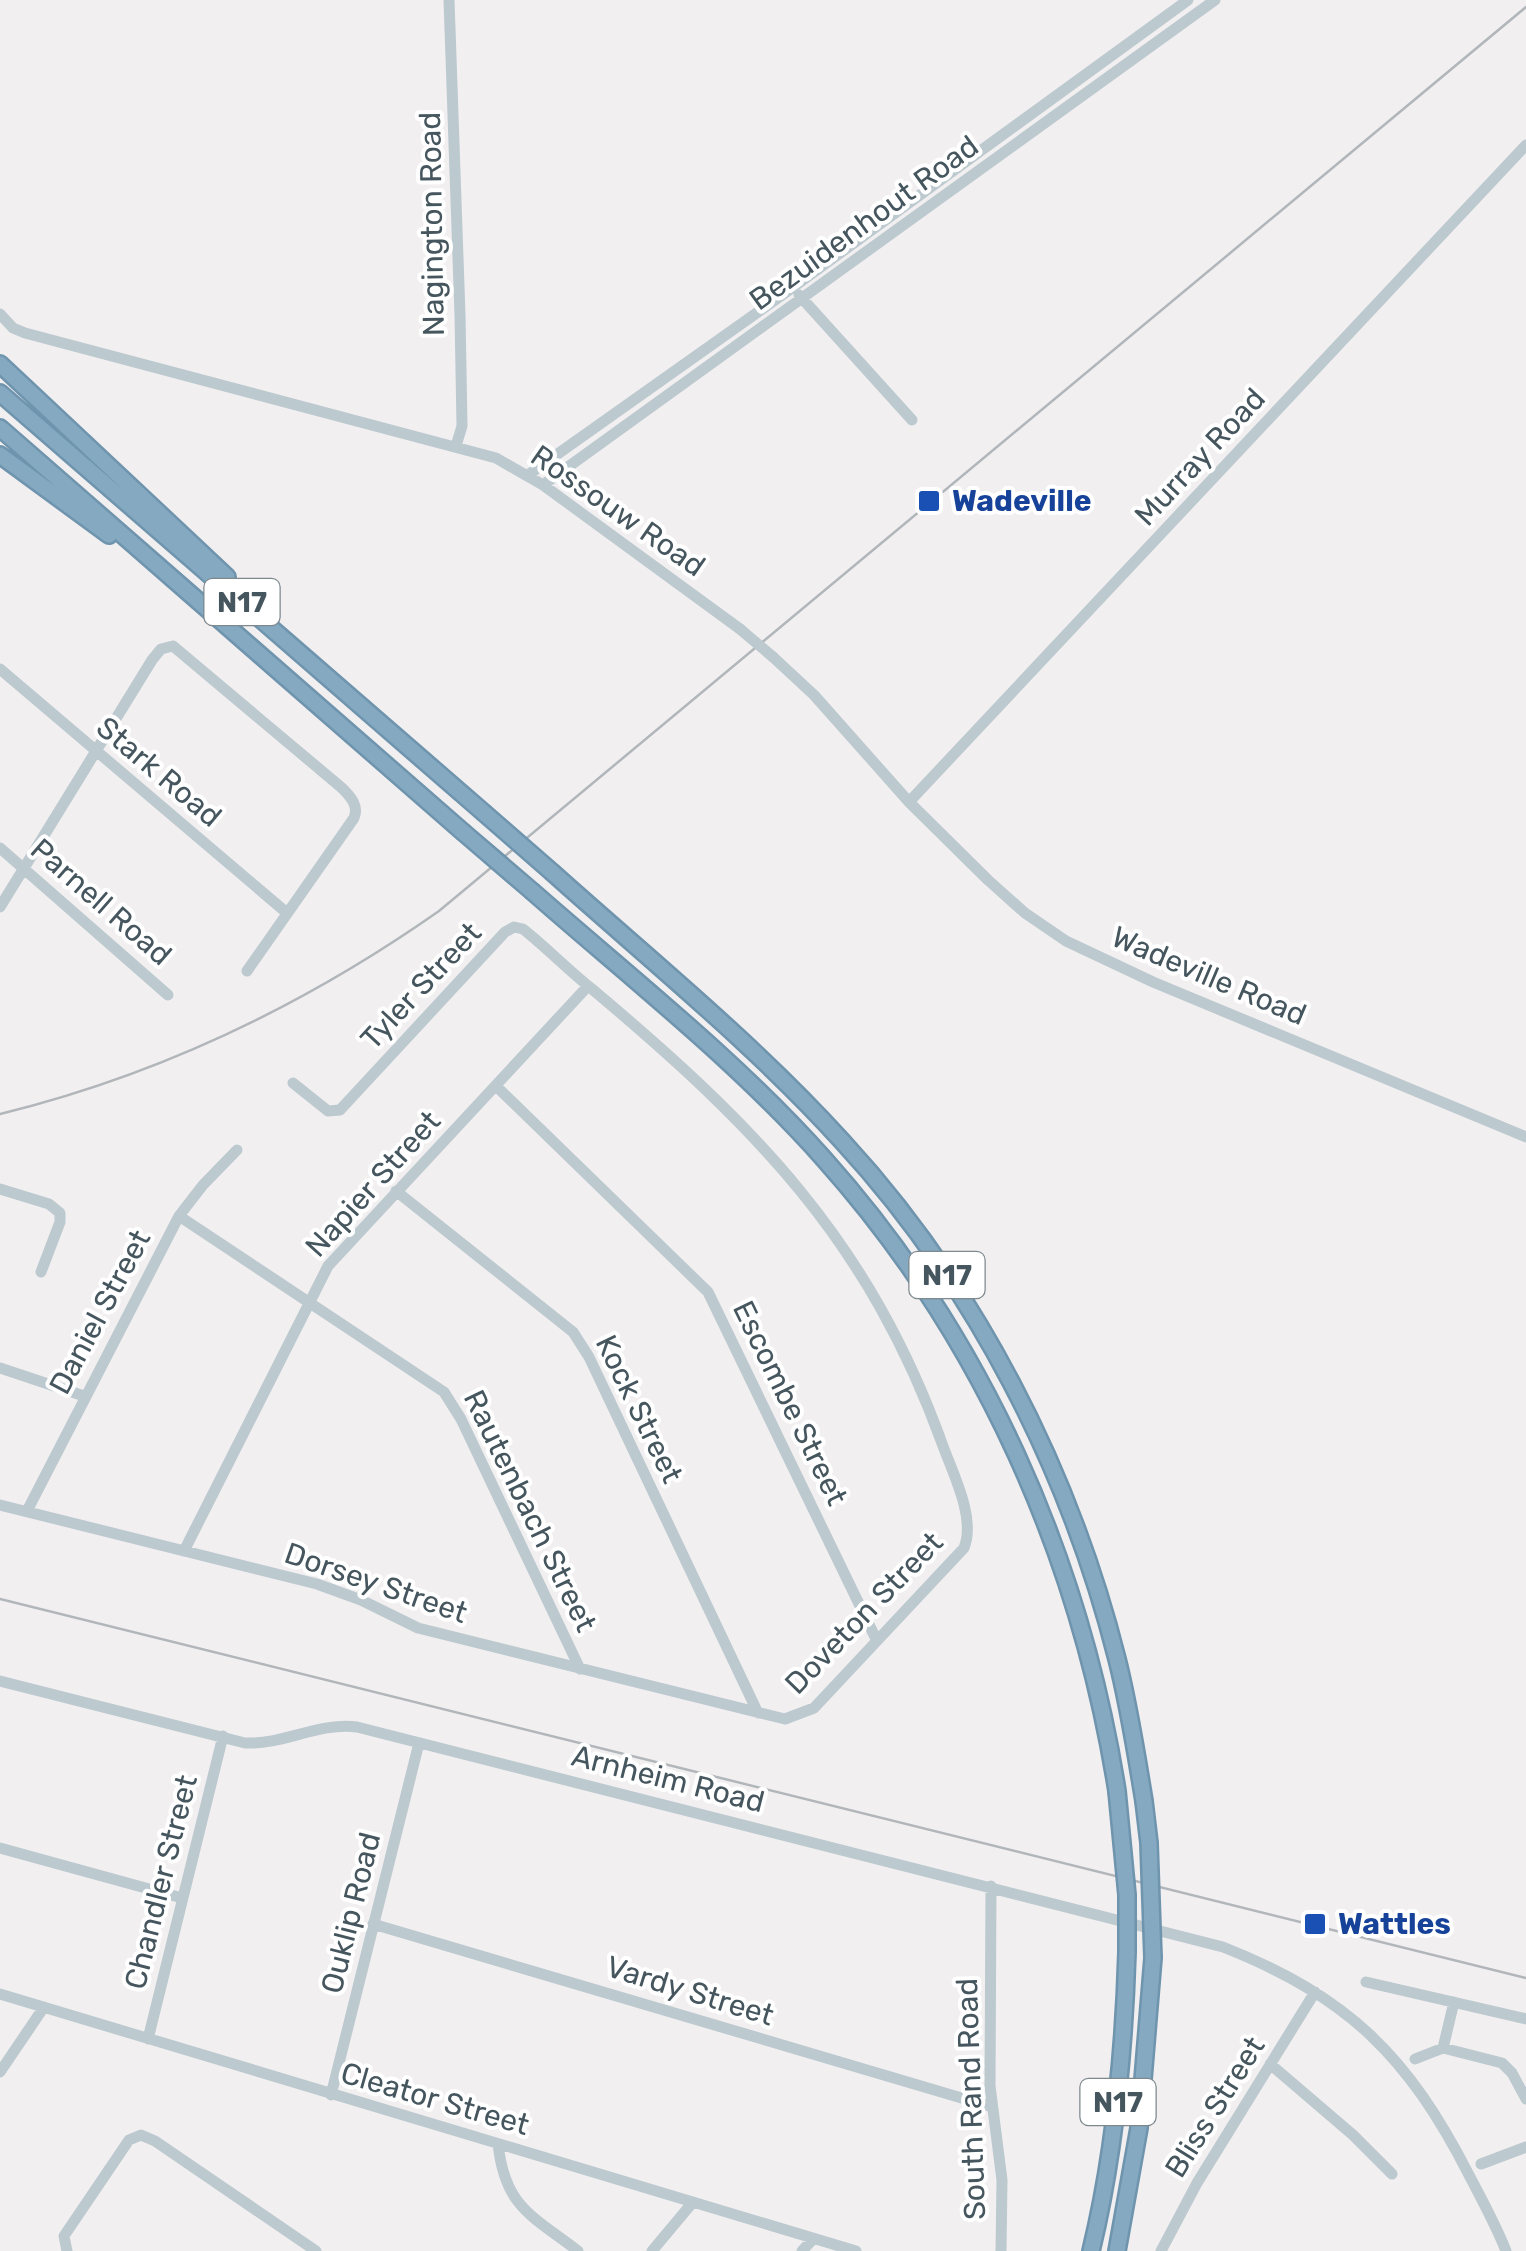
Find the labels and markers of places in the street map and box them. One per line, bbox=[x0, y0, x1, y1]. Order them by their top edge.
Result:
place label: Wadeville bbox=[952, 483, 1092, 519]
marker: Wadeville bbox=[916, 488, 942, 514]
place label: Wattles bbox=[1338, 1906, 1451, 1942]
marker: Wattles bbox=[1302, 1911, 1328, 1937]

